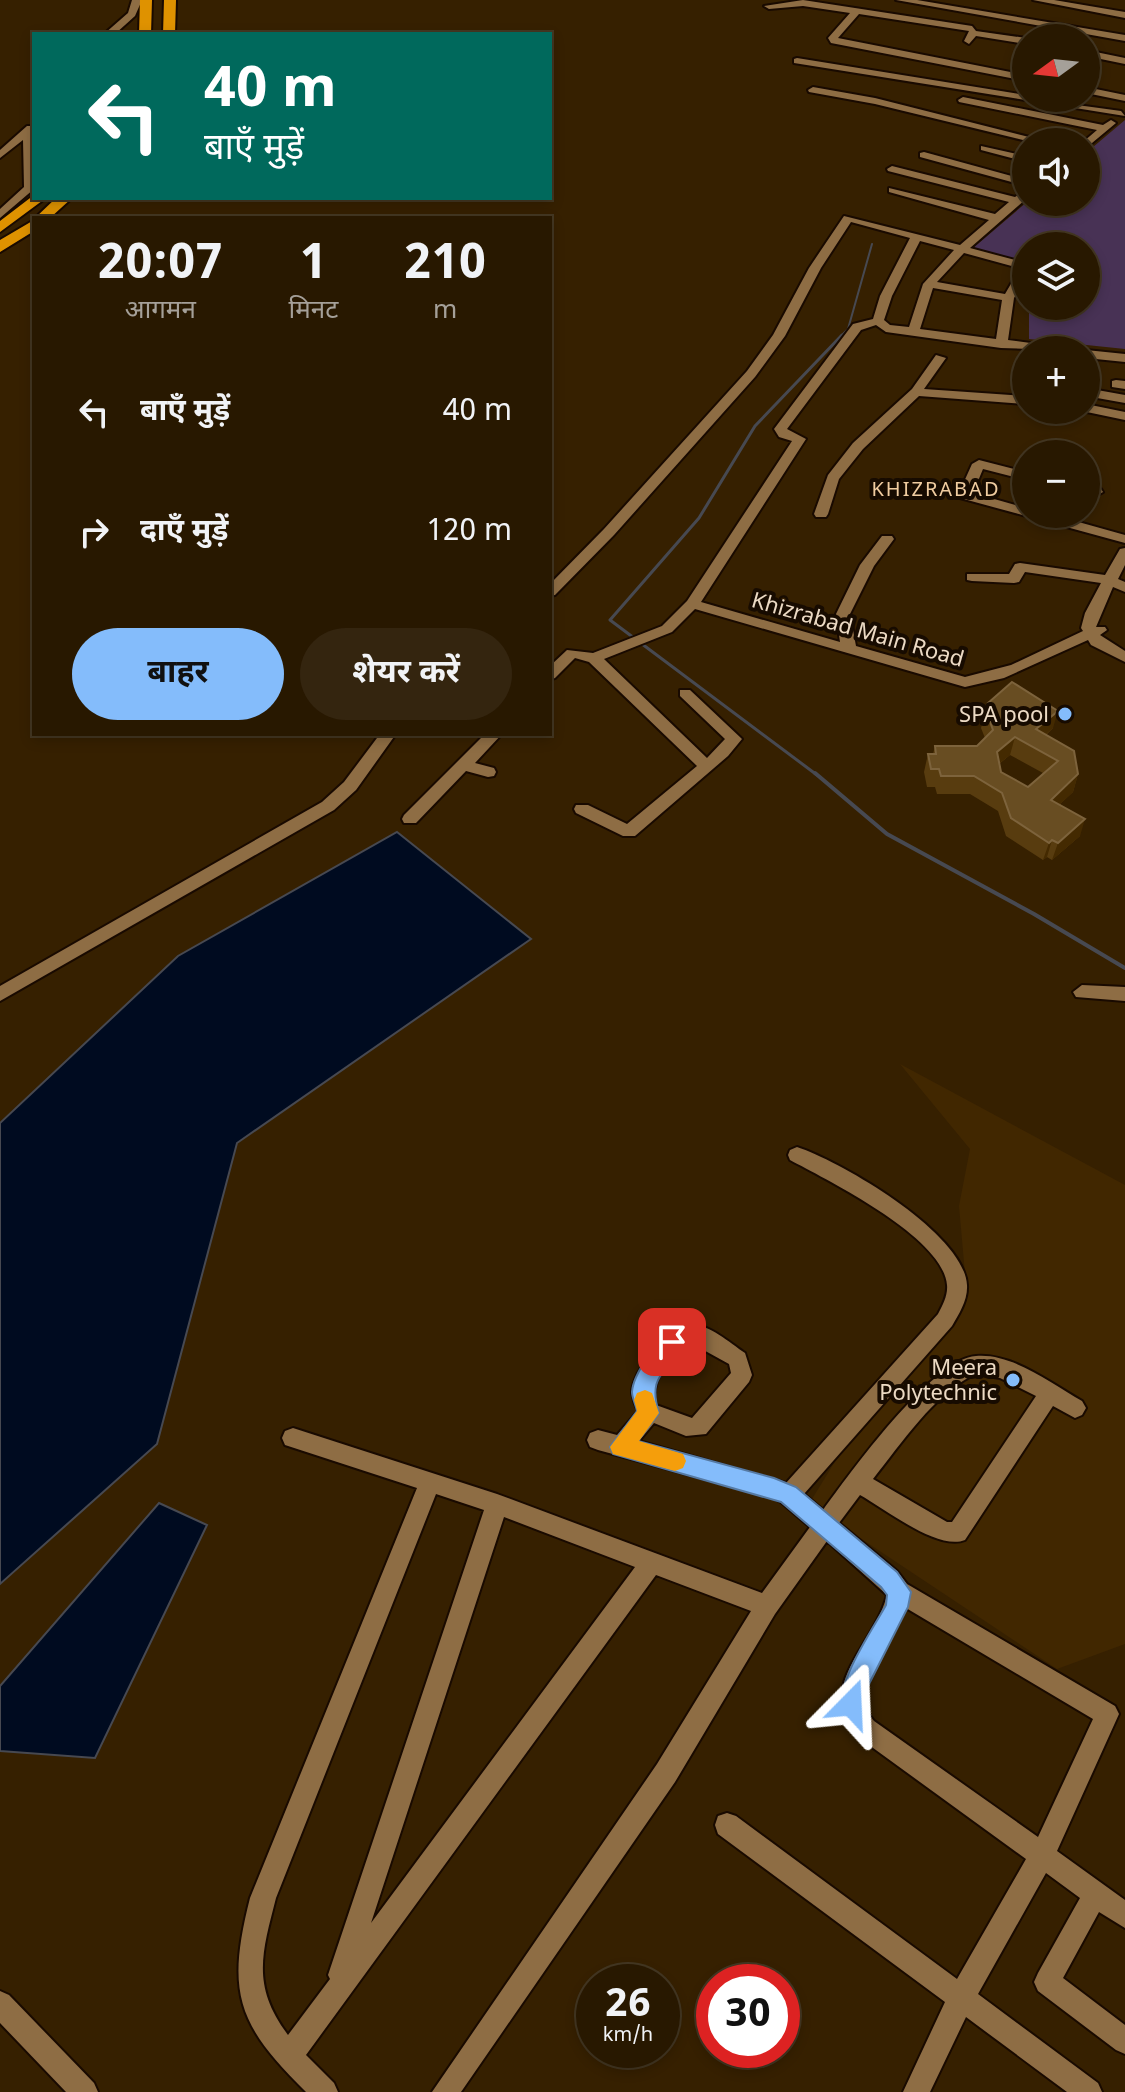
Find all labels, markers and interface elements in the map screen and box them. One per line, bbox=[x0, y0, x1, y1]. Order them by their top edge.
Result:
north arrow bbox=[1012, 24, 1100, 112]
map controls bbox=[1012, 24, 1100, 528]
text: 40 m bbox=[204, 56, 337, 129]
icon: left bbox=[72, 64, 176, 168]
text: बाएँ मुड़ें bbox=[204, 127, 304, 174]
button: sound bbox=[1012, 128, 1100, 216]
button: layers bbox=[1012, 232, 1100, 320]
text: 20:07 bbox=[98, 235, 223, 298]
text: 1 bbox=[300, 235, 327, 298]
text: 210 bbox=[404, 235, 486, 298]
text: आगमन bbox=[125, 295, 196, 329]
text: मिनट bbox=[289, 295, 338, 329]
text: m bbox=[433, 295, 457, 329]
button: + bbox=[1012, 336, 1100, 424]
icon: left bbox=[72, 390, 116, 434]
text: बाएँ मुड़ें bbox=[140, 393, 230, 432]
text: 40 m bbox=[443, 393, 512, 432]
button: − bbox=[1012, 440, 1100, 528]
district label: KHIZRABAD bbox=[871, 478, 1001, 504]
icon: right bbox=[72, 510, 116, 554]
text: दाएँ मुड़ें bbox=[140, 513, 228, 552]
text: 120 m bbox=[427, 513, 512, 552]
street label: Khizrabad Main Road bbox=[748, 587, 967, 676]
button: बाहर bbox=[72, 628, 284, 720]
button: शेयर करें bbox=[300, 628, 512, 720]
place label: SPA pool bbox=[959, 702, 1049, 731]
marker: SPA pool bbox=[1056, 705, 1074, 723]
pin bbox=[638, 1308, 706, 1376]
icon: arrive bbox=[650, 1320, 694, 1364]
place label: Meera Polytechnic bbox=[879, 1355, 997, 1409]
marker: Meera Polytechnic bbox=[1004, 1371, 1022, 1389]
position arrow bbox=[809, 1662, 893, 1746]
speed limit sign: 30 bbox=[696, 1964, 800, 2068]
text: 26 bbox=[605, 1980, 651, 2032]
text: km/h bbox=[603, 2023, 653, 2049]

